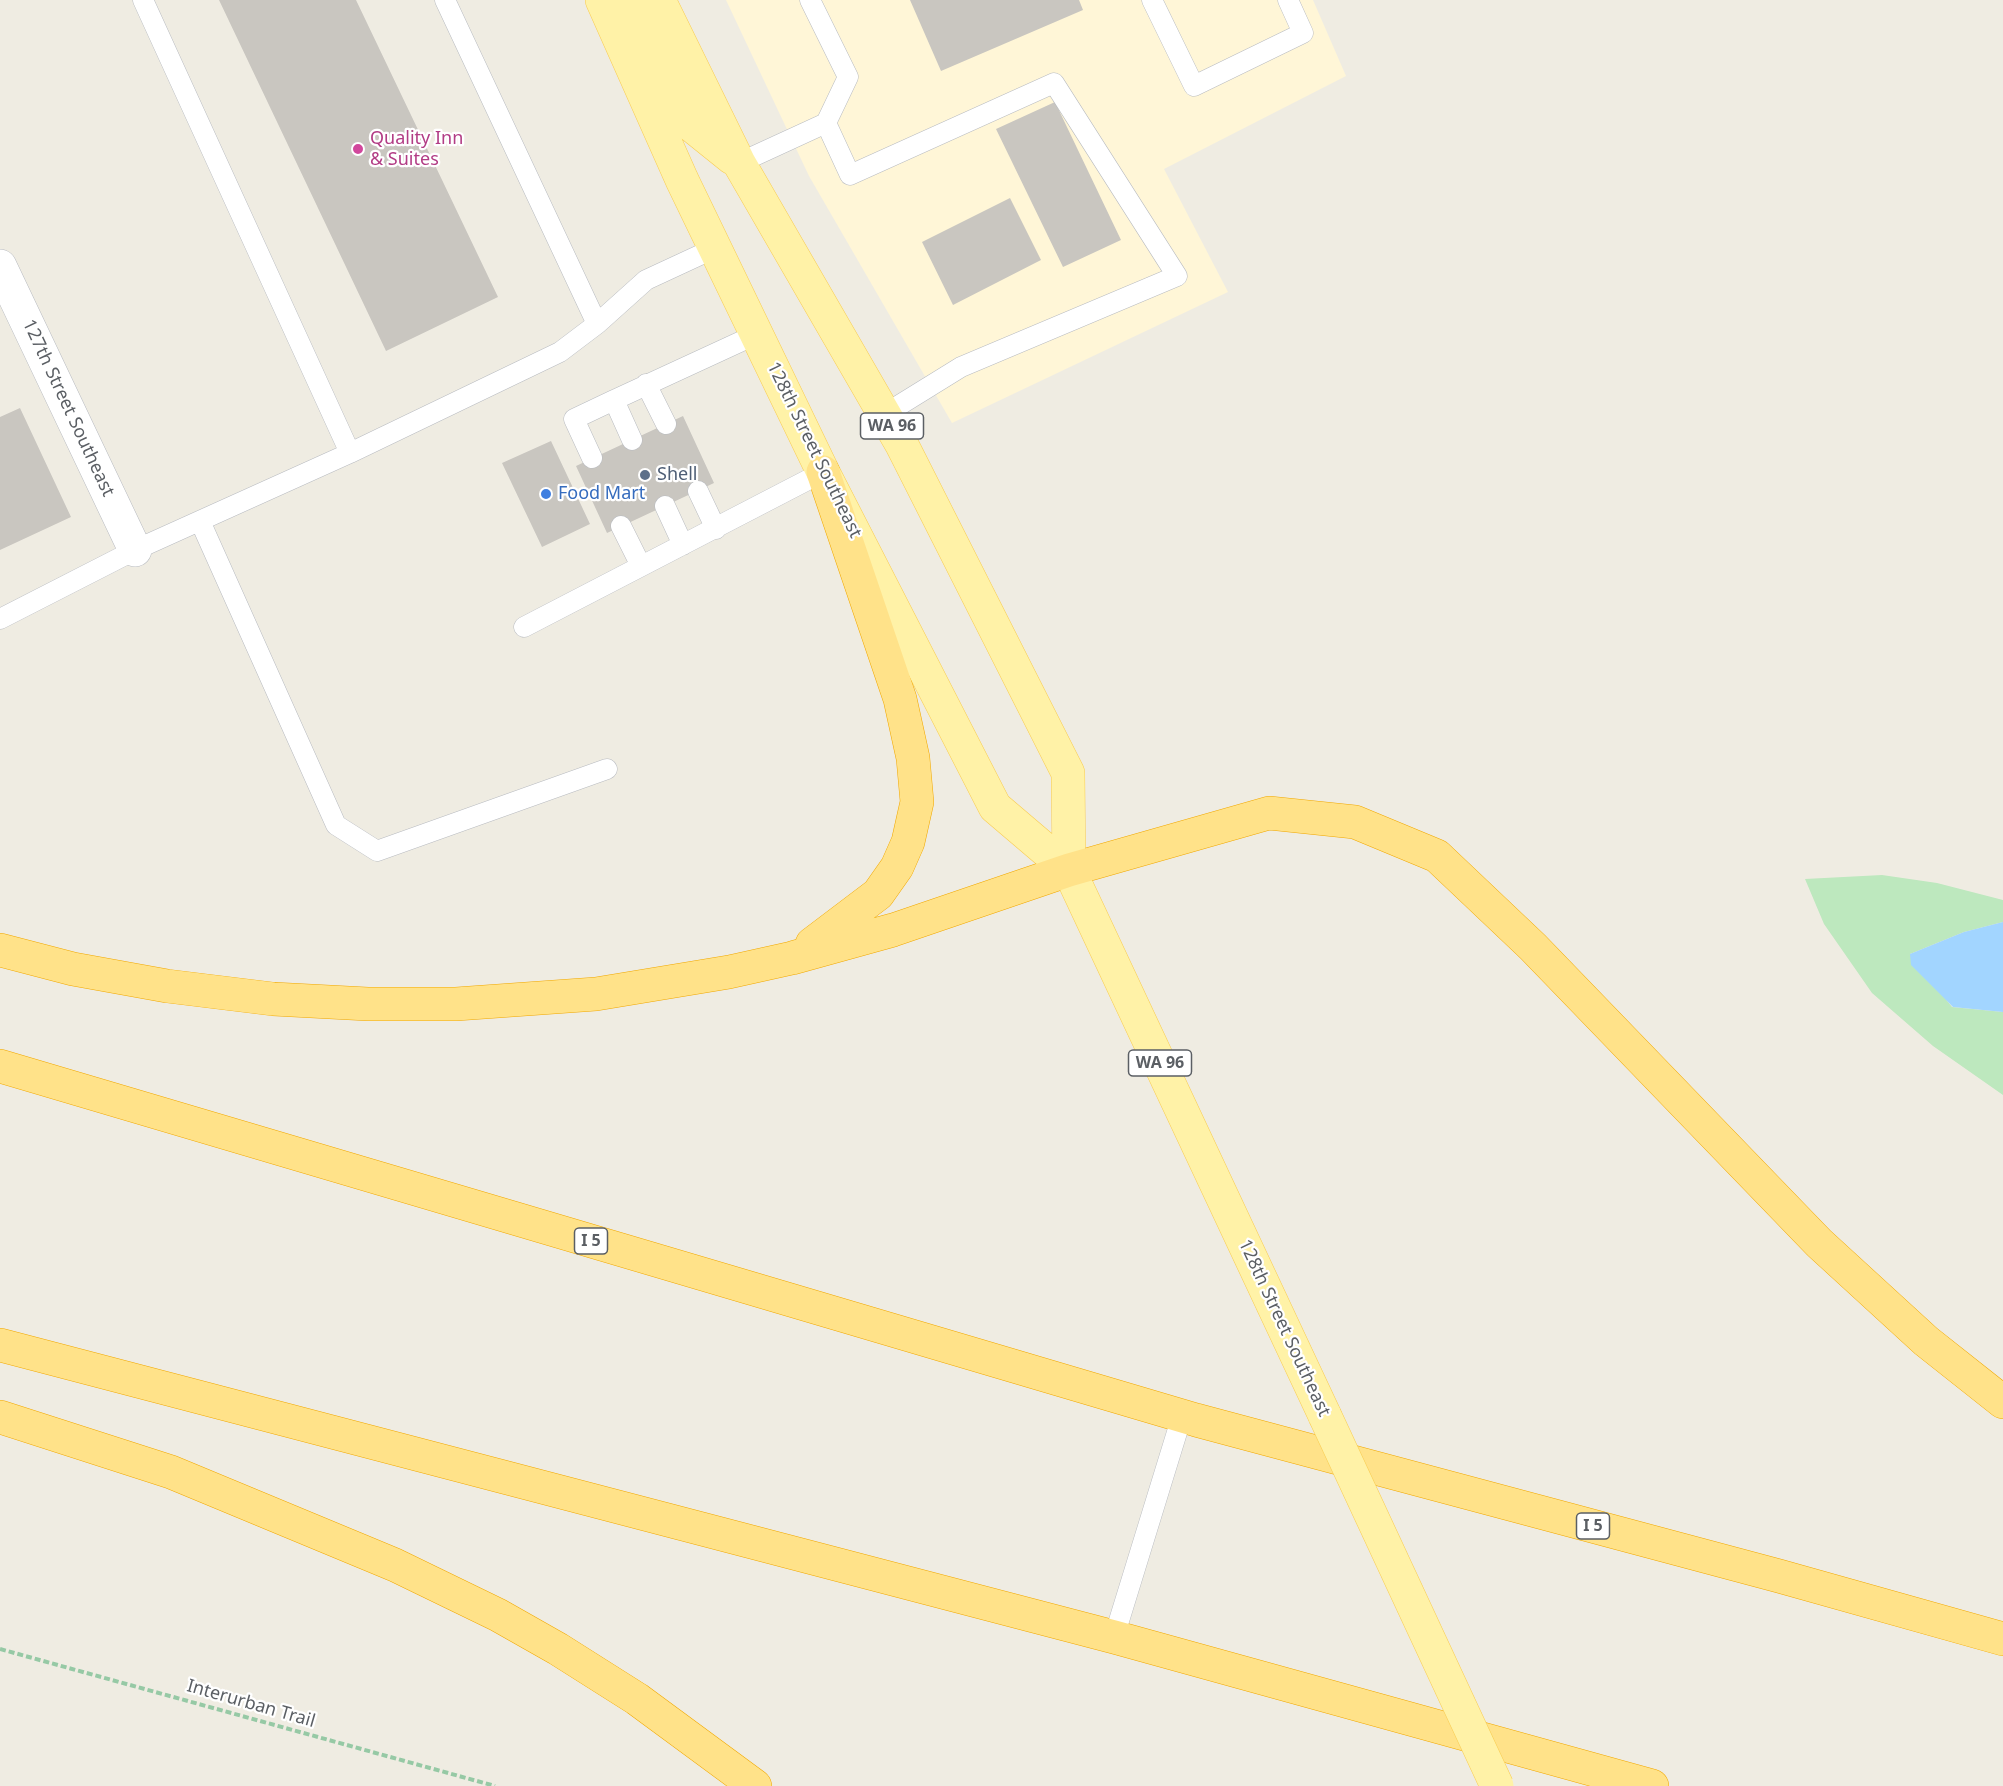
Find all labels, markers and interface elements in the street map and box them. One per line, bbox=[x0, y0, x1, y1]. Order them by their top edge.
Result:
place label: Quality Inn & Suites bbox=[370, 128, 463, 170]
marker: Quality Inn & Suites bbox=[351, 142, 365, 156]
street label: 127th Street Southeast bbox=[17, 316, 119, 500]
street label: 128th Street Southeast bbox=[762, 359, 866, 541]
road number: WA 96 bbox=[860, 413, 924, 439]
place label: Shell bbox=[657, 464, 697, 486]
marker: Shell bbox=[638, 468, 652, 482]
place label: Food Mart bbox=[558, 483, 645, 505]
marker: Food Mart bbox=[539, 487, 553, 501]
road number: WA 96 bbox=[1128, 1050, 1192, 1076]
road number: I 5 bbox=[574, 1228, 608, 1254]
street label: 128th Street Southeast bbox=[1233, 1236, 1335, 1420]
road number: I 5 bbox=[1576, 1513, 1610, 1539]
street label: Interurban Trail bbox=[184, 1675, 318, 1733]

